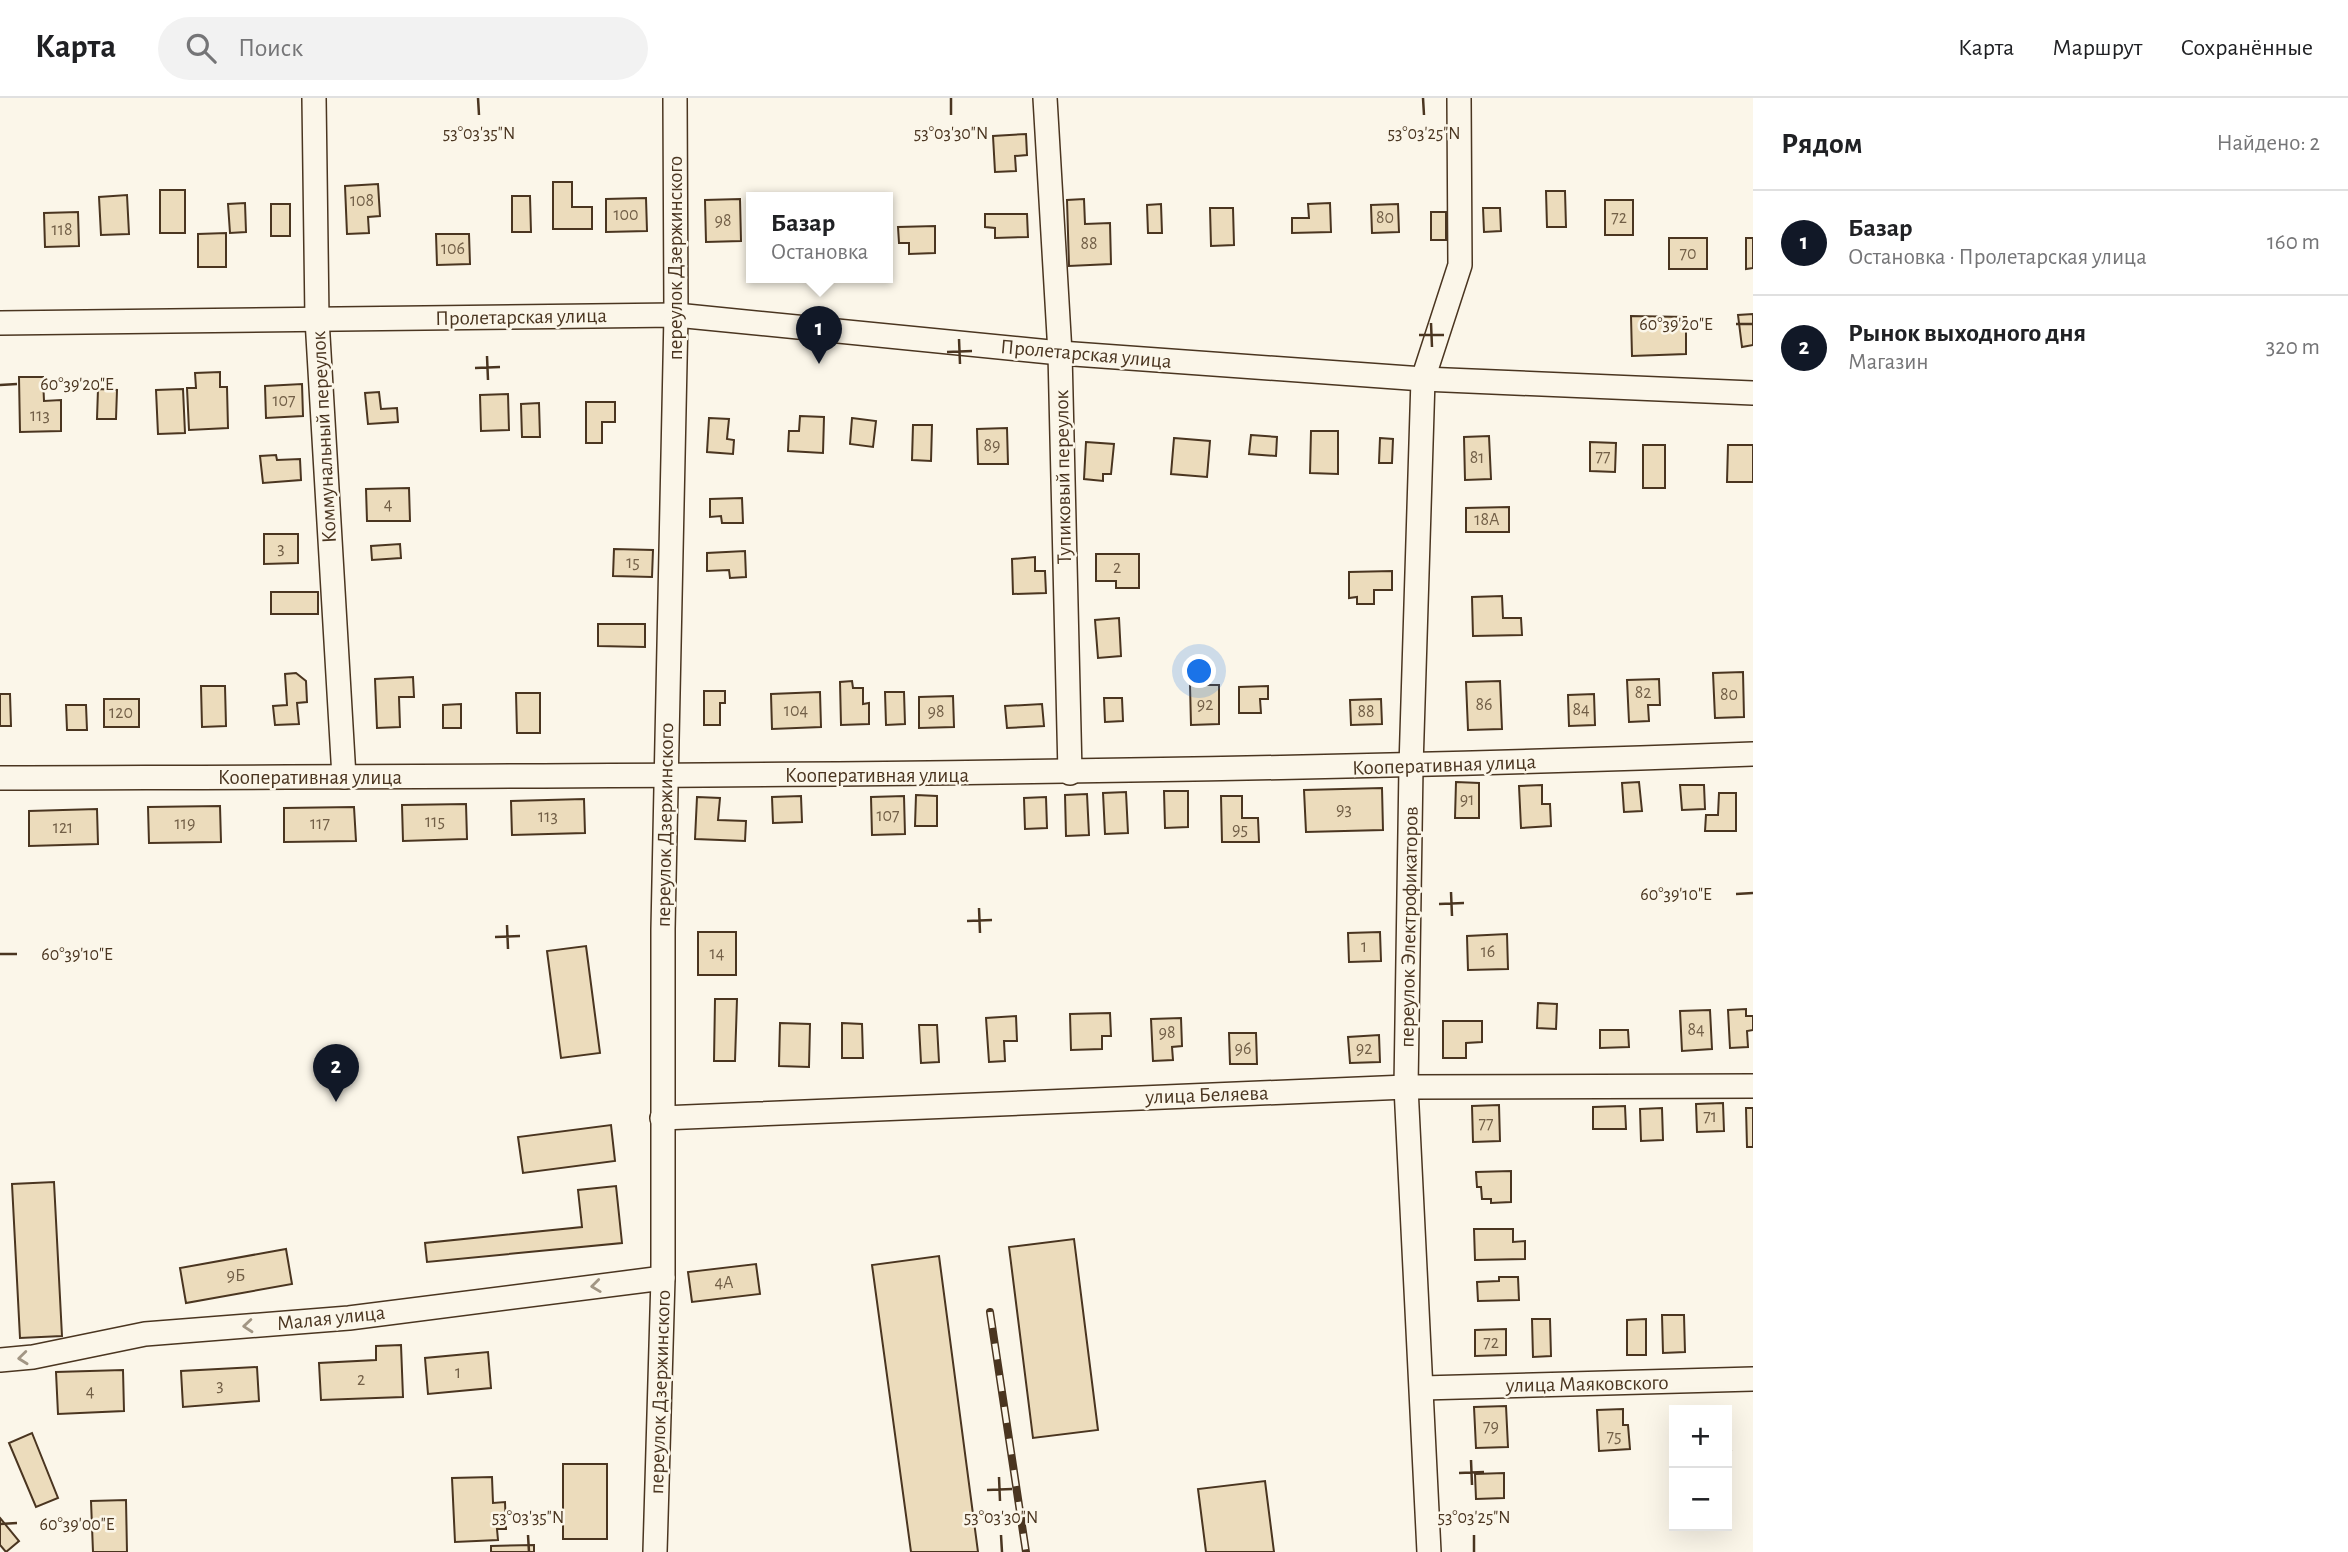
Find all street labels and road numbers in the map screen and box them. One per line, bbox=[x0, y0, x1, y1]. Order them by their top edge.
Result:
street label: переулок Дзержинского bbox=[665, 156, 686, 360]
street label: Пролетарская улица bbox=[435, 305, 608, 329]
street label: Коммунальный переулок bbox=[308, 330, 340, 544]
street label: Пролетарская улица bbox=[999, 336, 1173, 372]
street label: Тупиковый переулок bbox=[1051, 389, 1075, 564]
street label: переулок Дзержинского bbox=[653, 723, 677, 927]
street label: Кооперативная улица bbox=[1352, 751, 1537, 779]
street label: Кооперативная улица bbox=[785, 765, 970, 786]
street label: Кооперативная улица bbox=[218, 767, 403, 788]
street label: переулок Электрофикаторов bbox=[1396, 806, 1422, 1048]
street label: улица Беляева bbox=[1144, 1082, 1269, 1108]
street label: переулок Дзержинского bbox=[646, 1289, 674, 1495]
street label: Малая улица bbox=[276, 1302, 387, 1334]
street label: улица Маяковского bbox=[1504, 1372, 1669, 1396]

